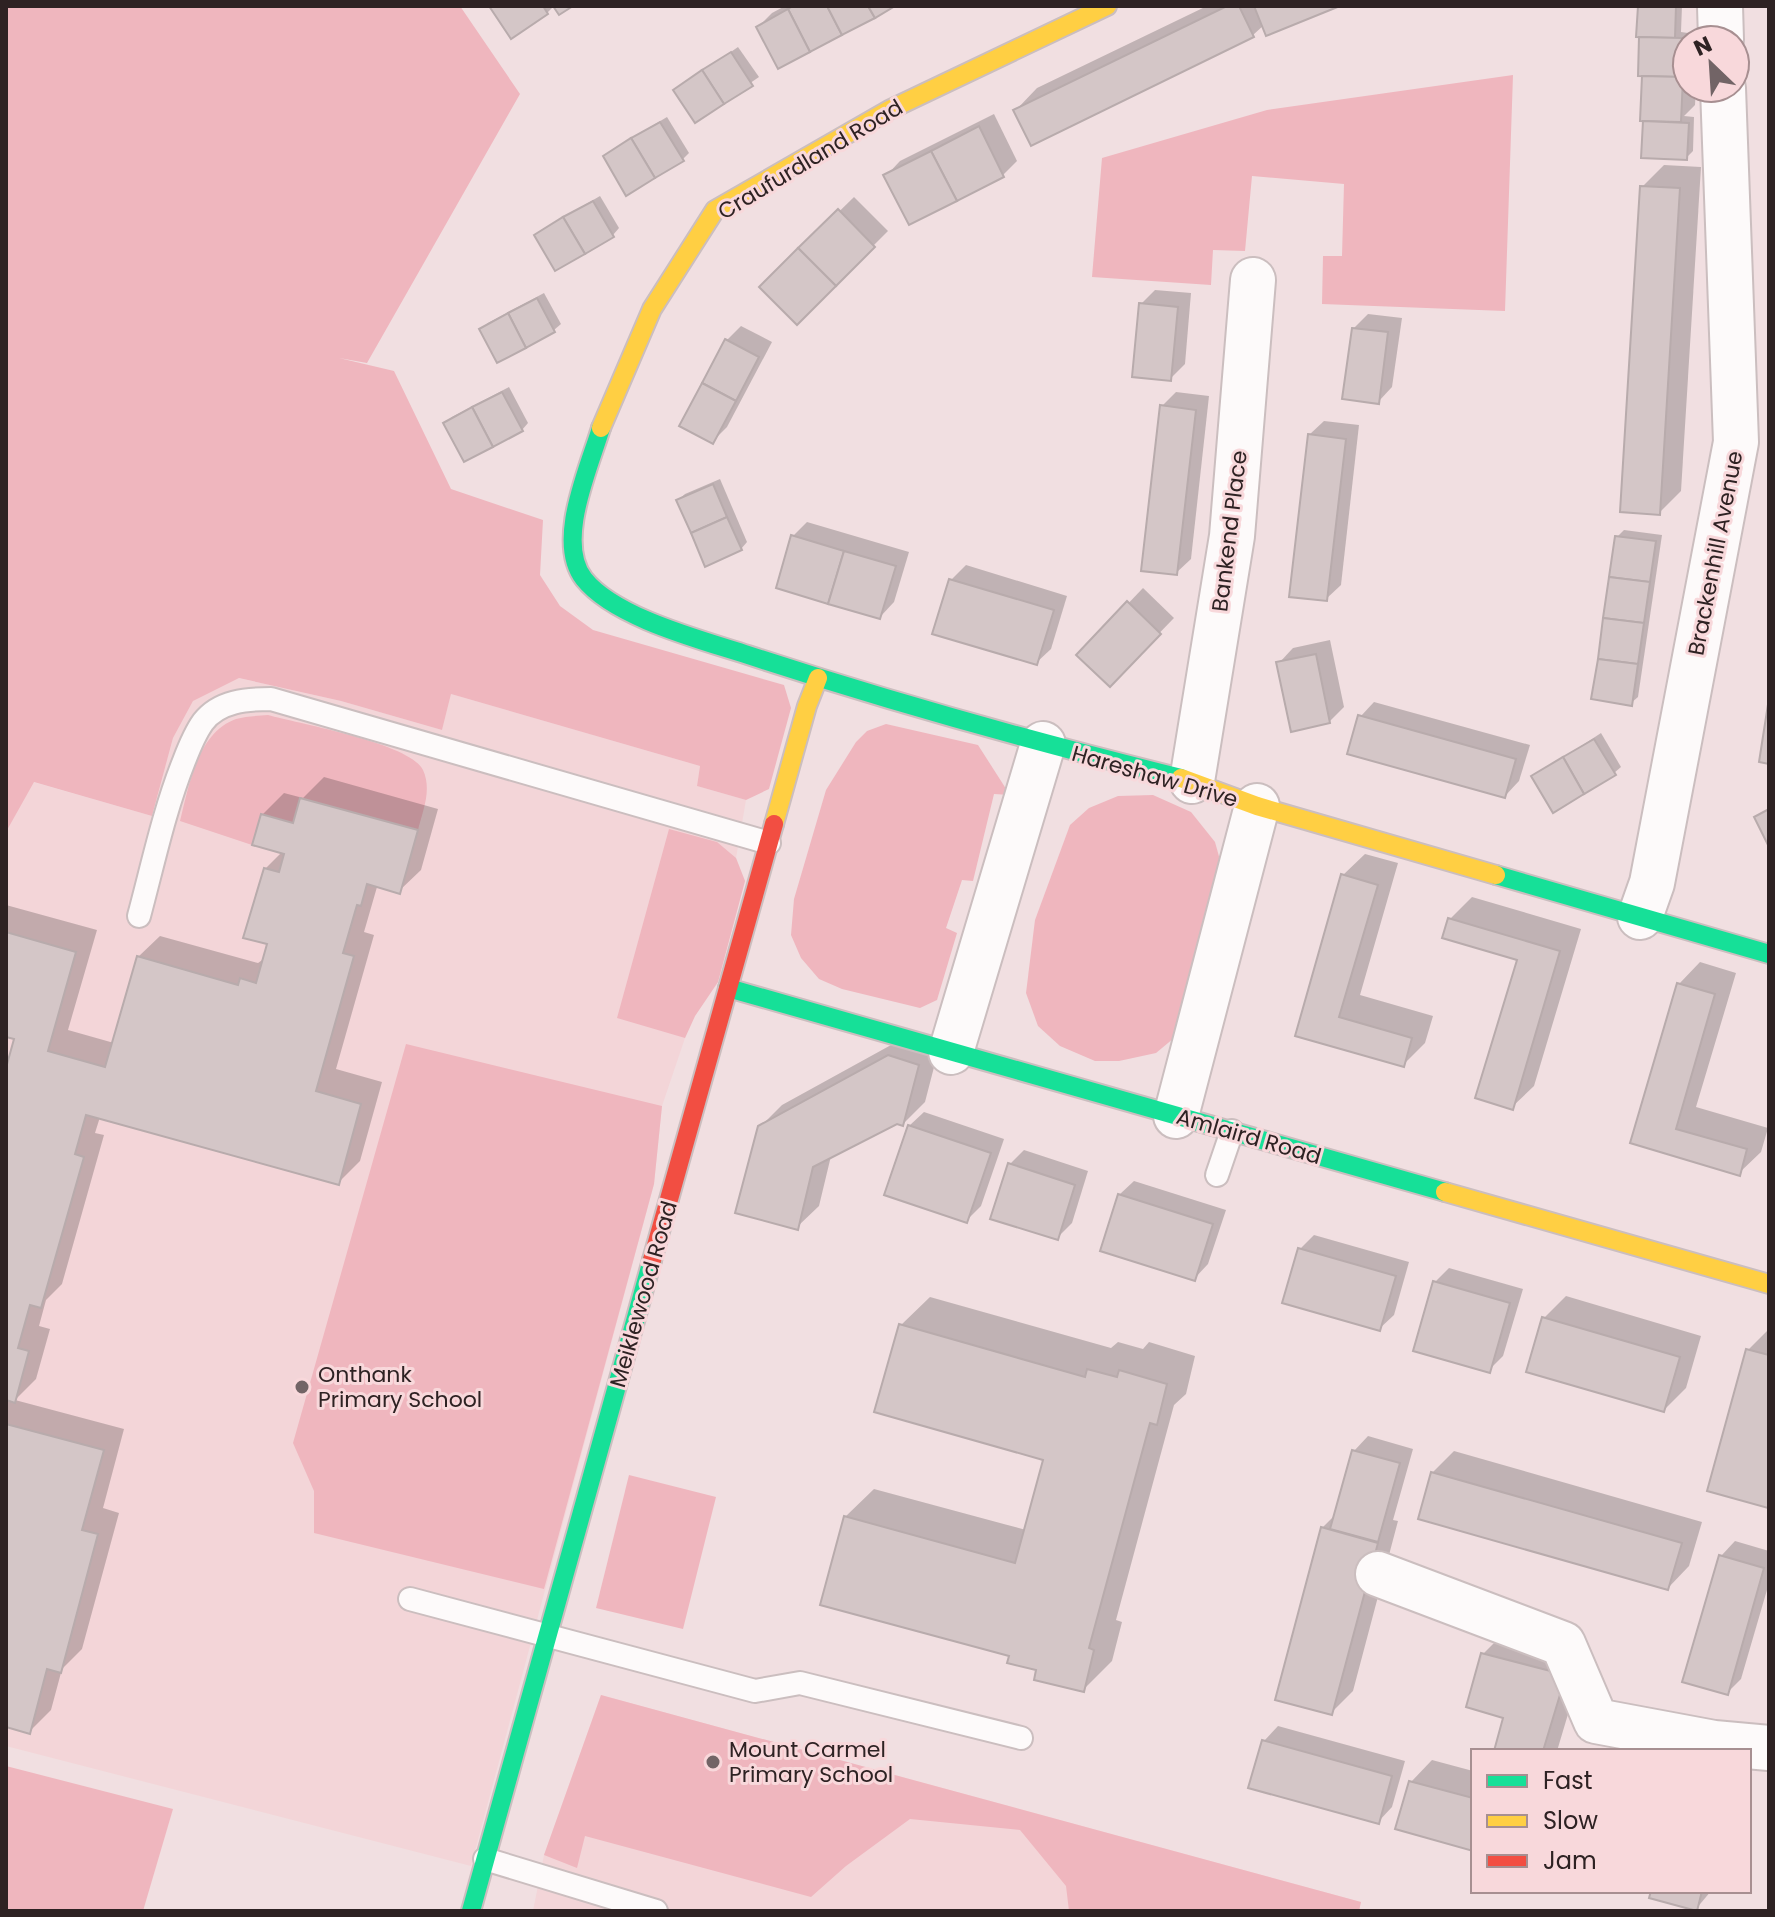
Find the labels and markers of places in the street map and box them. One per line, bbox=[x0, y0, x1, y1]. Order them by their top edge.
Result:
place label: Onthank Primary School bbox=[318, 1359, 482, 1415]
marker: Onthank Primary School bbox=[293, 1378, 311, 1396]
place label: Mount Carmel Primary School bbox=[729, 1734, 893, 1790]
marker: Mount Carmel Primary School bbox=[704, 1753, 722, 1771]

